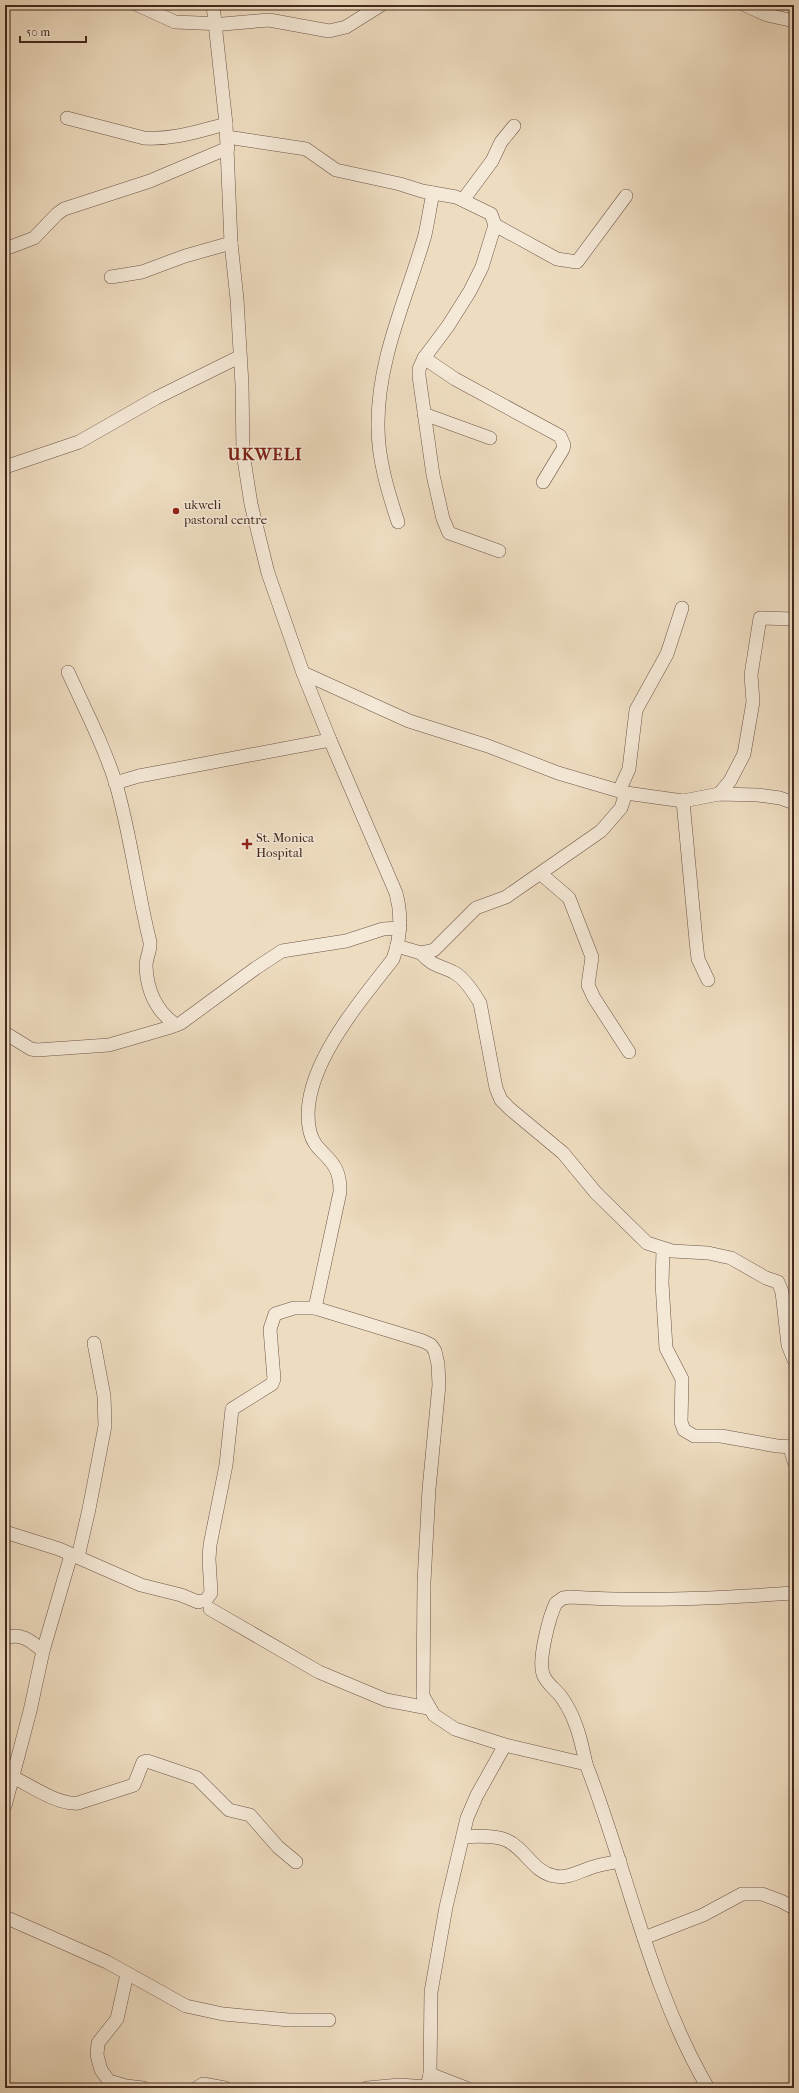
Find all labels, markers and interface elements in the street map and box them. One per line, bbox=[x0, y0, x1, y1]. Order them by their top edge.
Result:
scale bar bbox=[20, 18, 86, 44]
text: 50 m bbox=[26, 25, 50, 39]
district label: UKWELI bbox=[226, 444, 303, 464]
place label: ukweli pastoral centre bbox=[183, 497, 268, 527]
marker: ukweli pastoral centre bbox=[171, 506, 181, 516]
place label: St. Monica Hospital bbox=[256, 830, 315, 860]
marker: St. Monica Hospital bbox=[241, 838, 253, 850]

